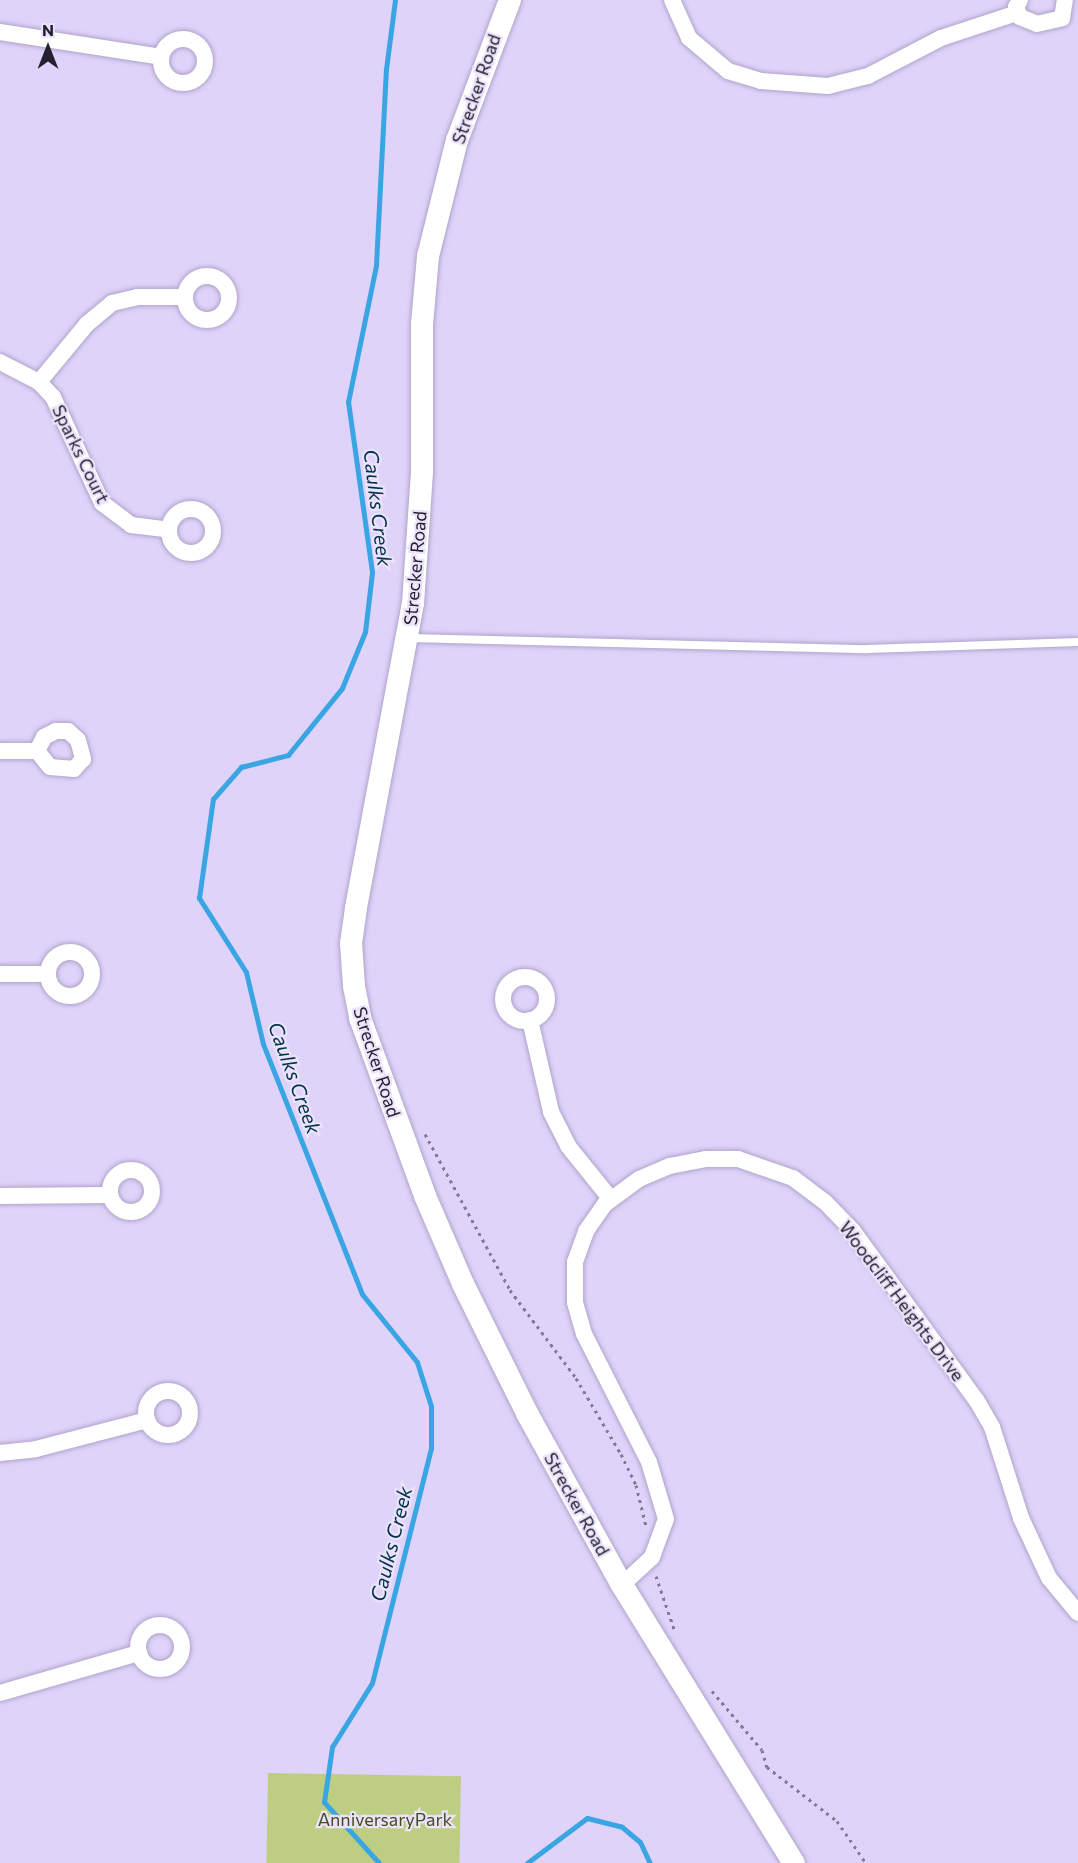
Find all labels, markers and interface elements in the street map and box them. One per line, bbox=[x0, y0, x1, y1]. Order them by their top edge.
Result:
north arrow bbox=[18, 18, 78, 78]
text: N bbox=[42, 20, 54, 39]
street label: Strecker Road bbox=[447, 31, 505, 147]
street label: Sparks Court bbox=[48, 401, 114, 507]
water label: Caulks Creek bbox=[359, 448, 397, 568]
street label: Strecker Road bbox=[399, 510, 431, 626]
street label: Strecker Road bbox=[349, 1004, 405, 1120]
water label: Caulks Creek bbox=[264, 1019, 326, 1137]
street label: Woodcliff Heights Drive bbox=[835, 1217, 969, 1385]
street label: Strecker Road bbox=[540, 1449, 614, 1559]
water label: Caulks Creek bbox=[365, 1484, 417, 1604]
park label: AnniversaryPark bbox=[318, 1808, 452, 1830]

